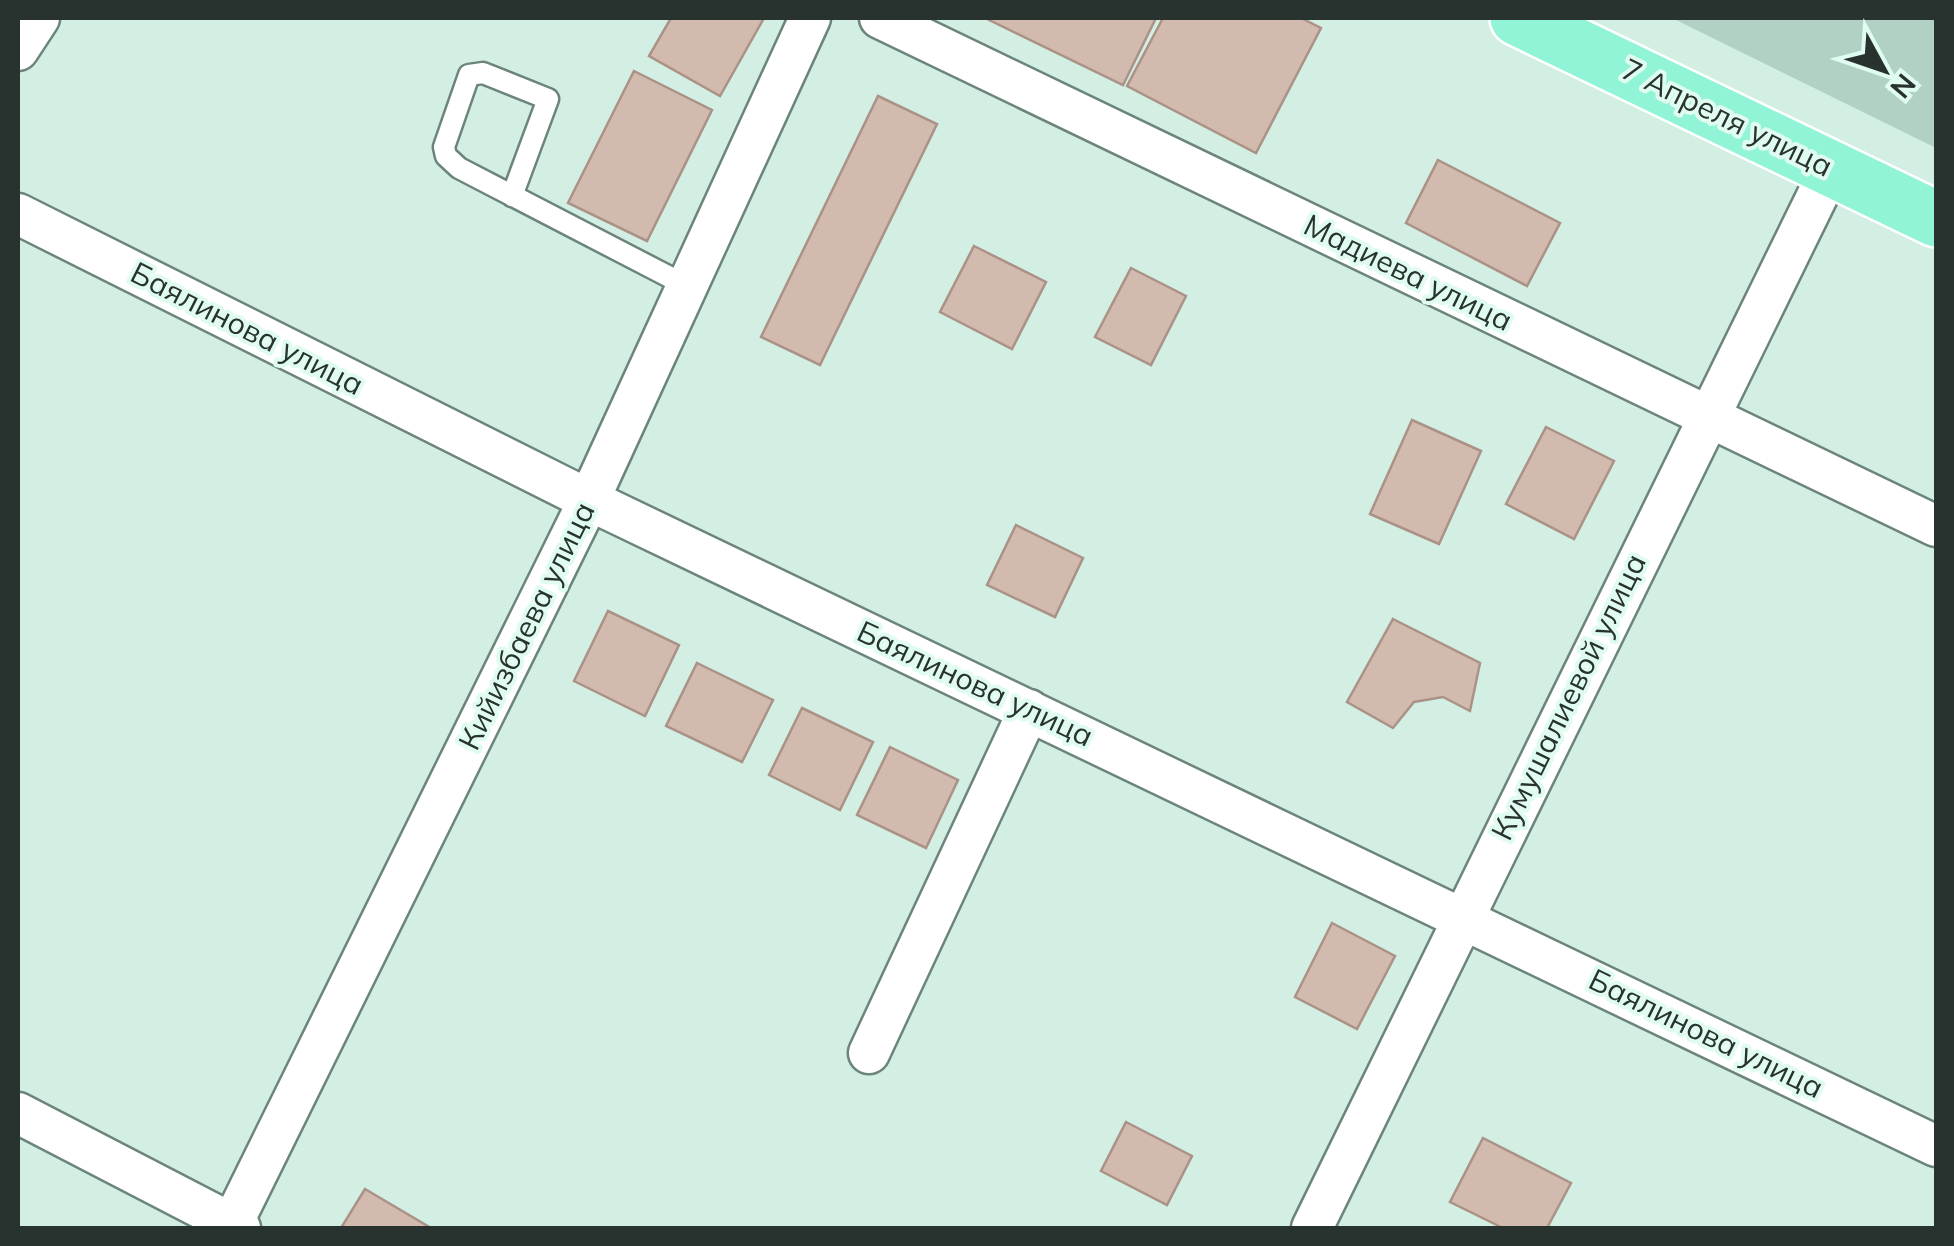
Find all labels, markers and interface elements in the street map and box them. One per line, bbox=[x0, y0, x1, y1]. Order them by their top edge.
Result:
north arrow bbox=[1834, 20, 1934, 120]
street label: 7 Апреля улица bbox=[1616, 50, 1839, 185]
text: N bbox=[1883, 67, 1924, 106]
street label: Мадиева улица bbox=[1298, 205, 1519, 339]
street label: Баялинова улица bbox=[125, 253, 370, 403]
street label: Кийизбаева улица bbox=[450, 495, 603, 756]
street label: Кумушалиевой улица bbox=[1482, 547, 1654, 846]
street label: Баялинова улица bbox=[851, 612, 1100, 754]
street label: Баялинова улица bbox=[1583, 960, 1830, 1106]

